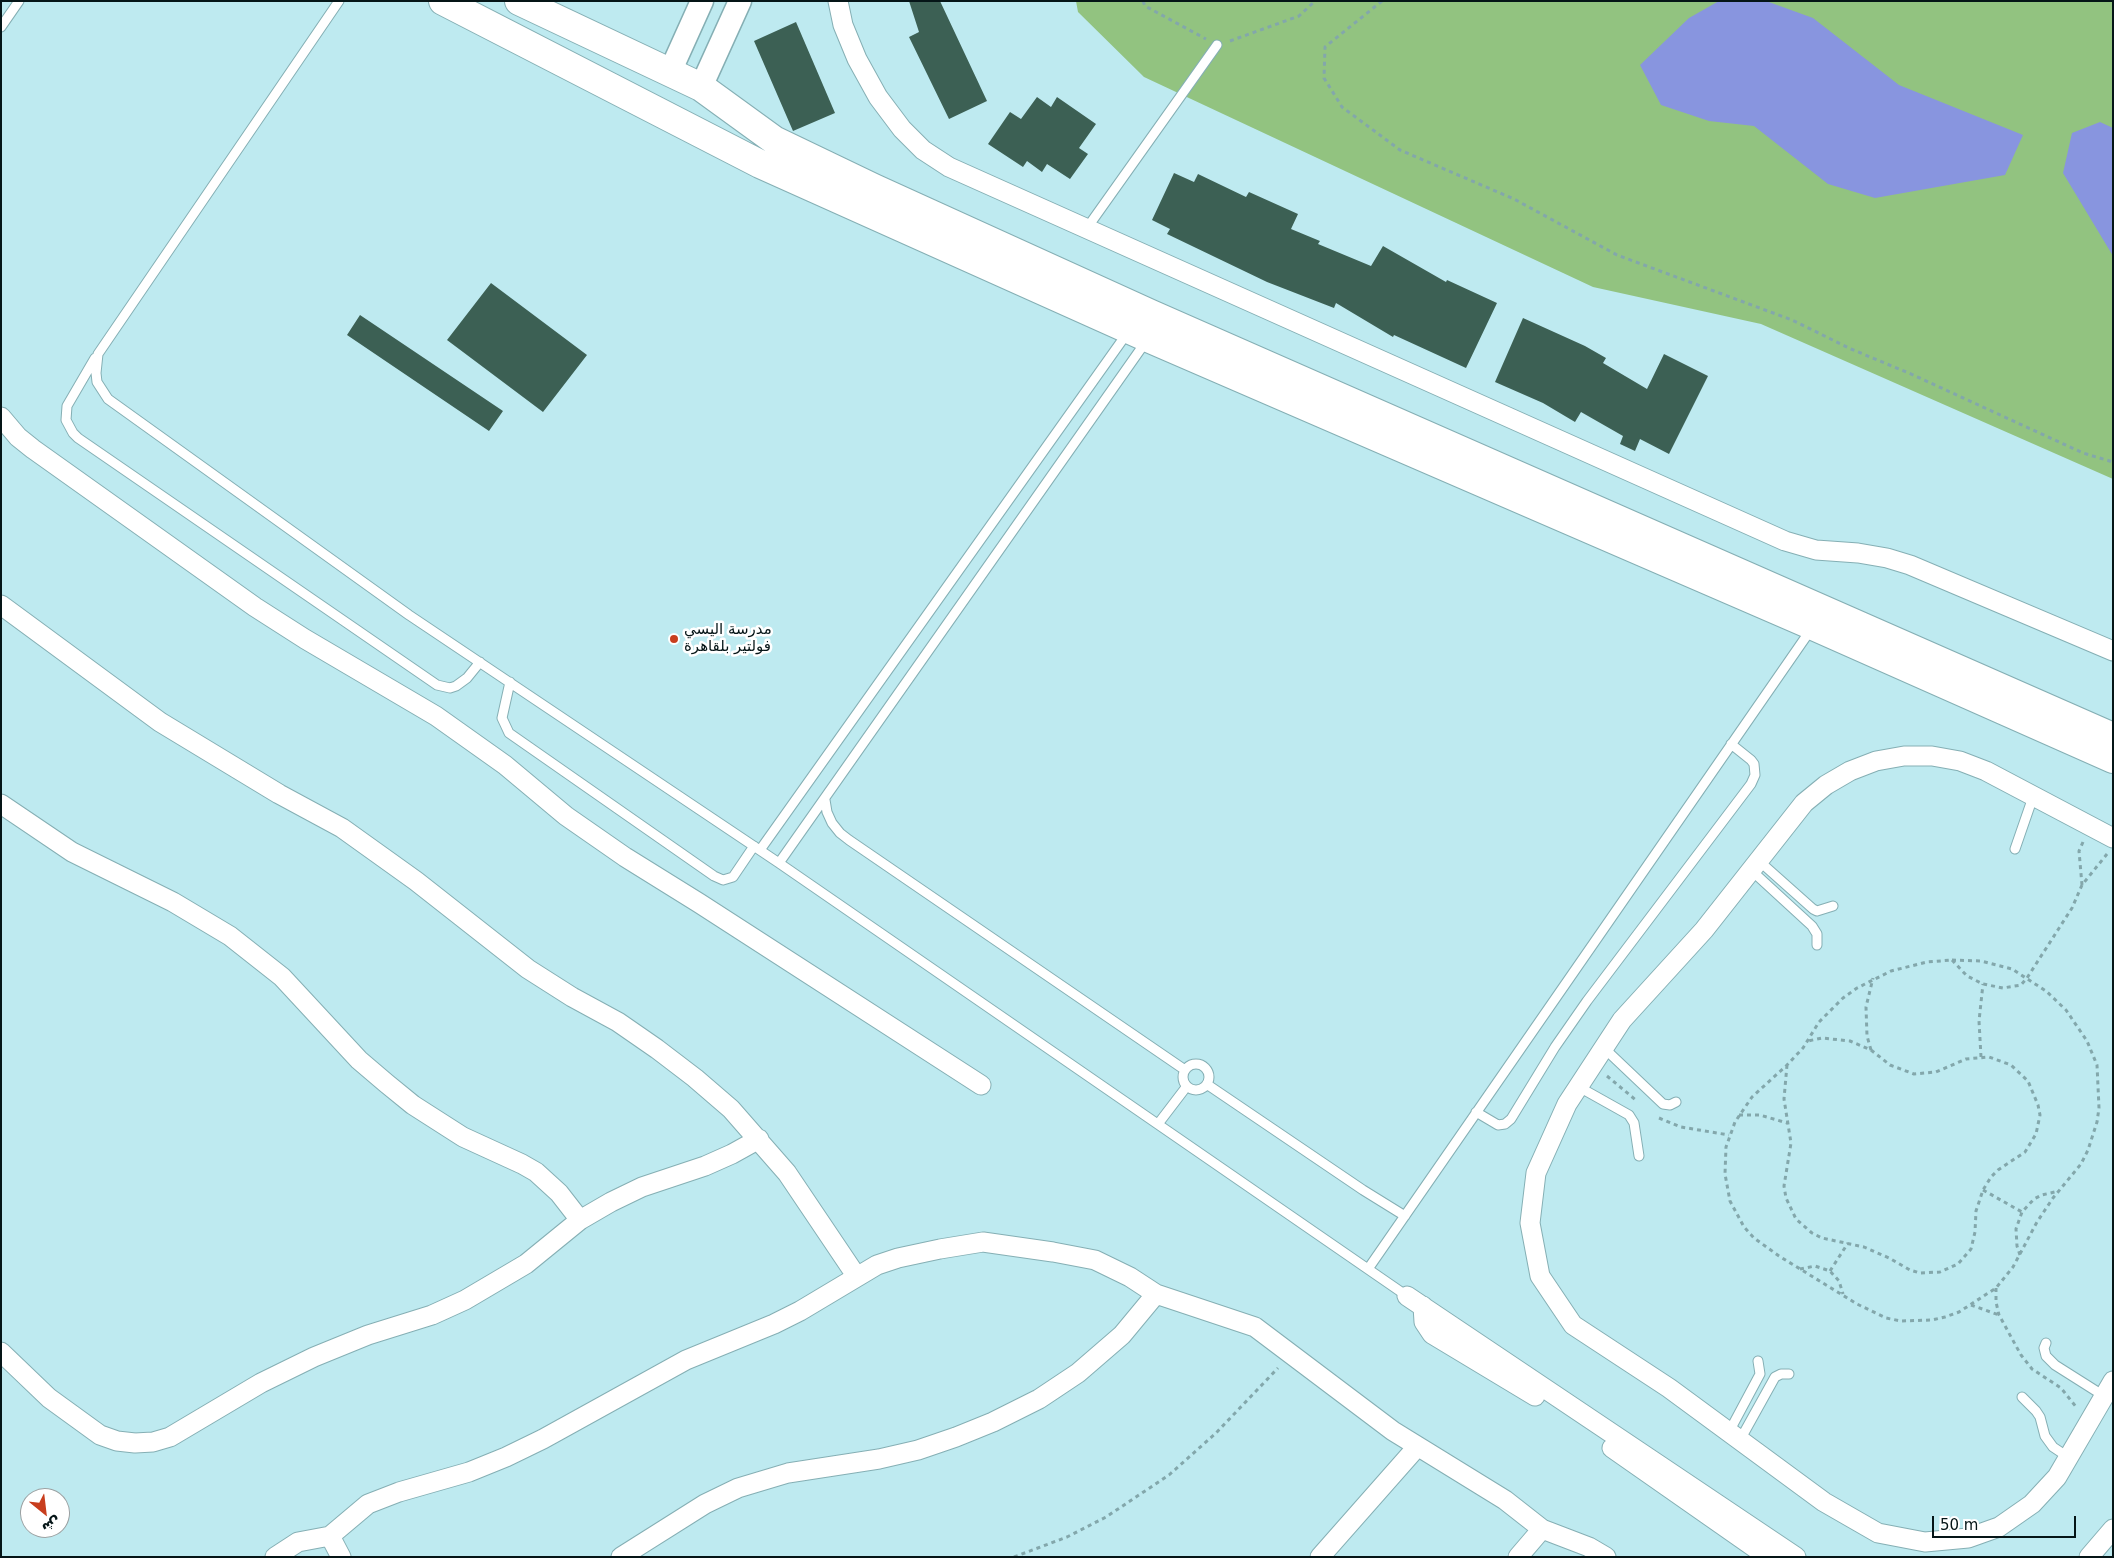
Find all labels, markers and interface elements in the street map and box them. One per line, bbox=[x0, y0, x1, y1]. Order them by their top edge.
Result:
place label: مدرسة اليسي فولتير بلقاهرة bbox=[684, 621, 772, 656]
marker: مدرسة اليسي فولتير بلقاهرة bbox=[668, 633, 680, 645]
north arrow bbox=[20, 1488, 70, 1538]
scale bar bbox=[1934, 1506, 2078, 1538]
text: ش bbox=[39, 1514, 64, 1537]
text: 50 m bbox=[1940, 1516, 1978, 1534]

